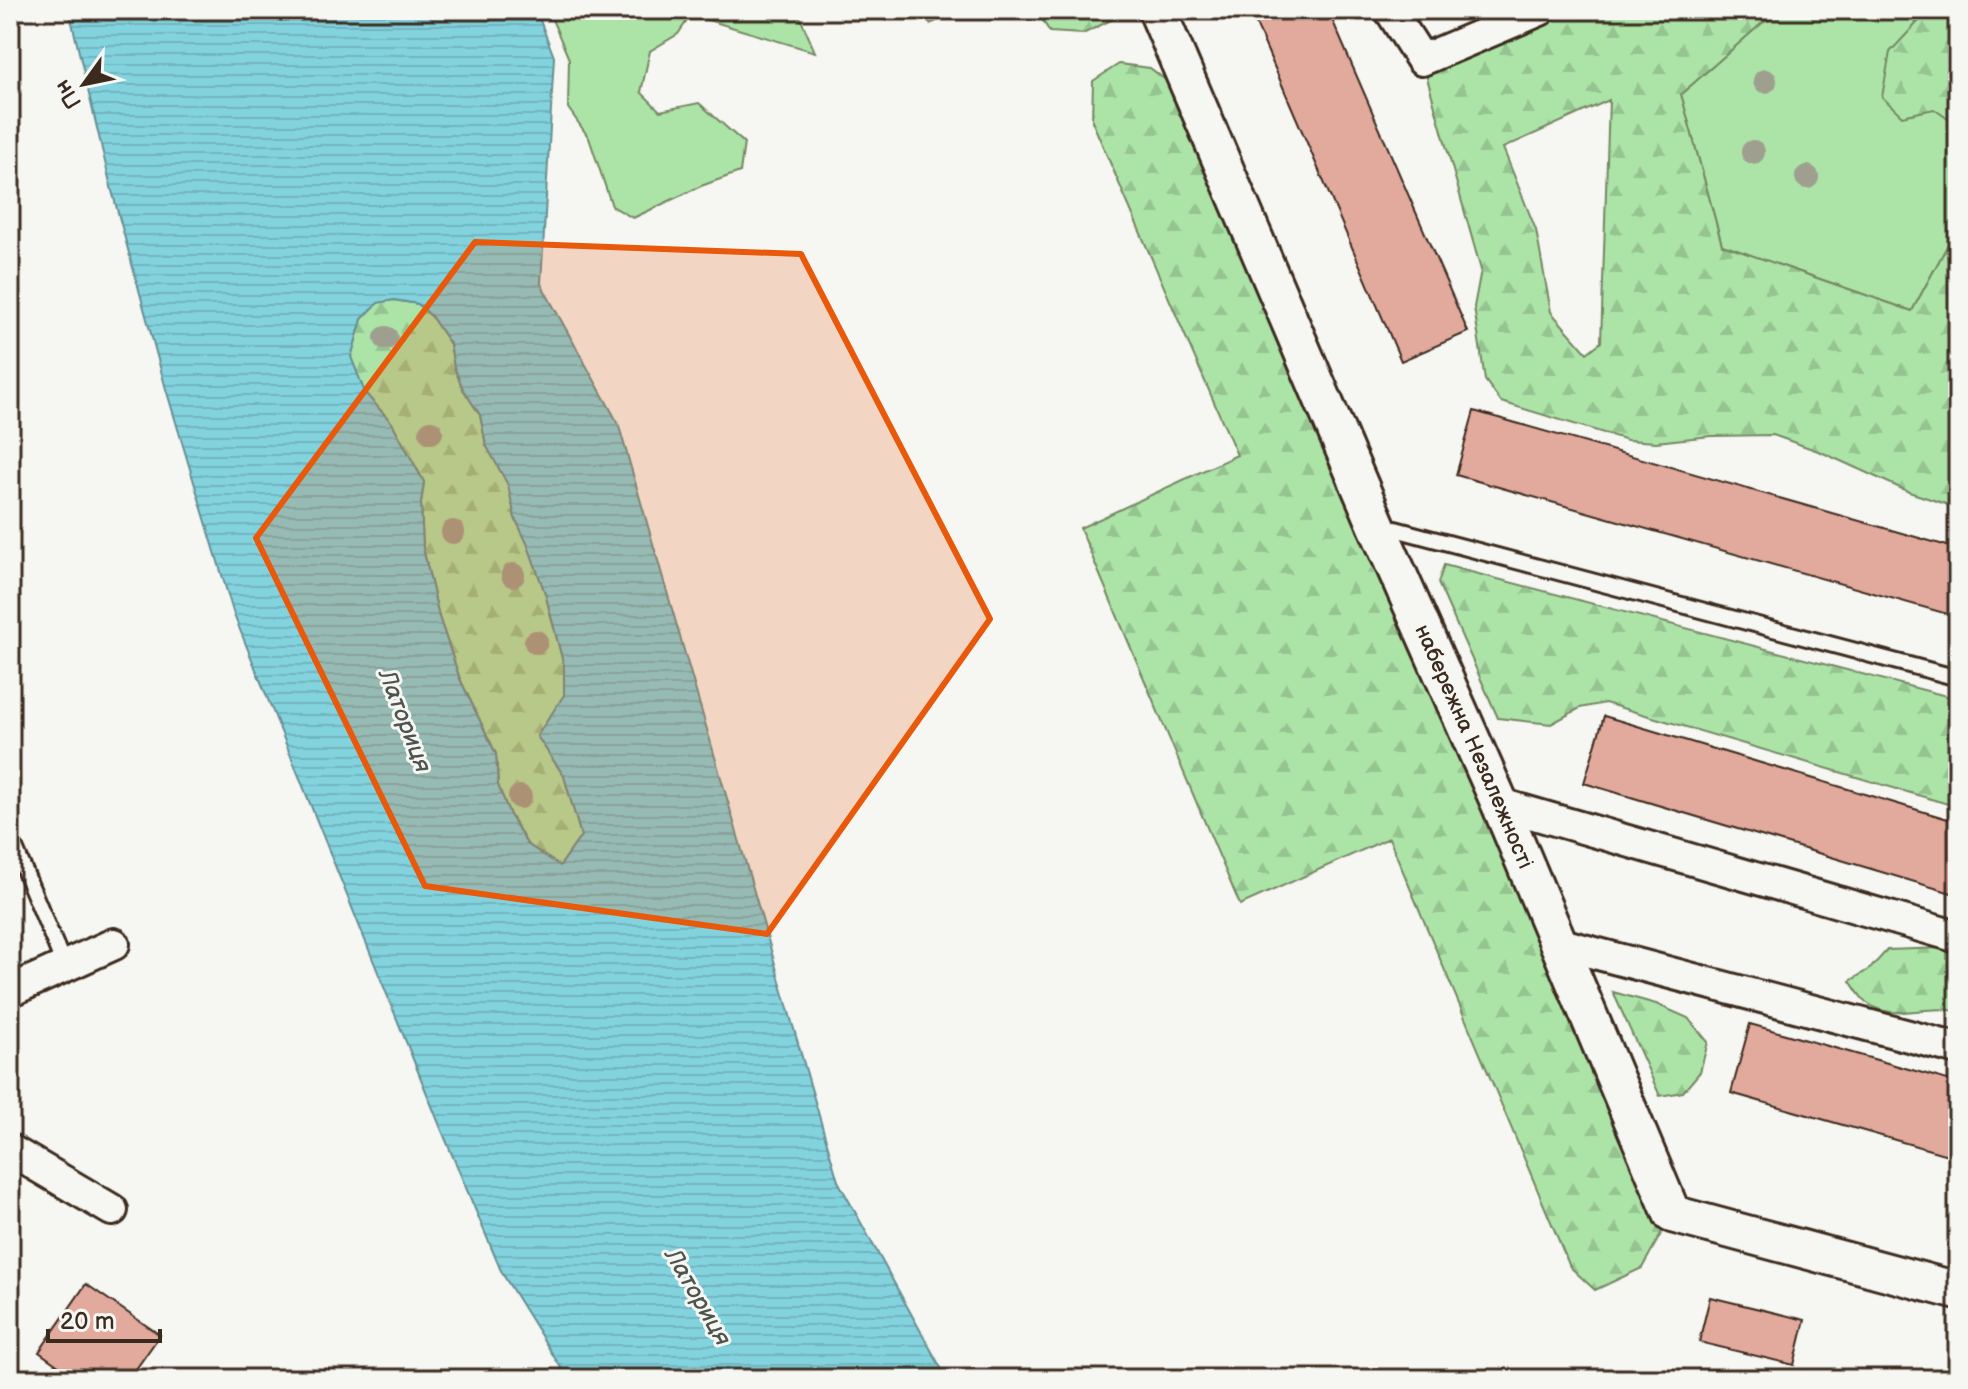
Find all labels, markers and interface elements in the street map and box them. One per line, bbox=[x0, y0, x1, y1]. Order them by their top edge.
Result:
north arrow bbox=[44, 44, 124, 124]
text: Пн bbox=[49, 74, 88, 114]
street label: набережна Незалежності bbox=[1409, 620, 1539, 873]
water label: Латориця bbox=[371, 664, 438, 777]
water label: Латориця bbox=[658, 1241, 738, 1351]
scale bar bbox=[48, 1293, 160, 1343]
text: 20 m bbox=[60, 1307, 115, 1336]

